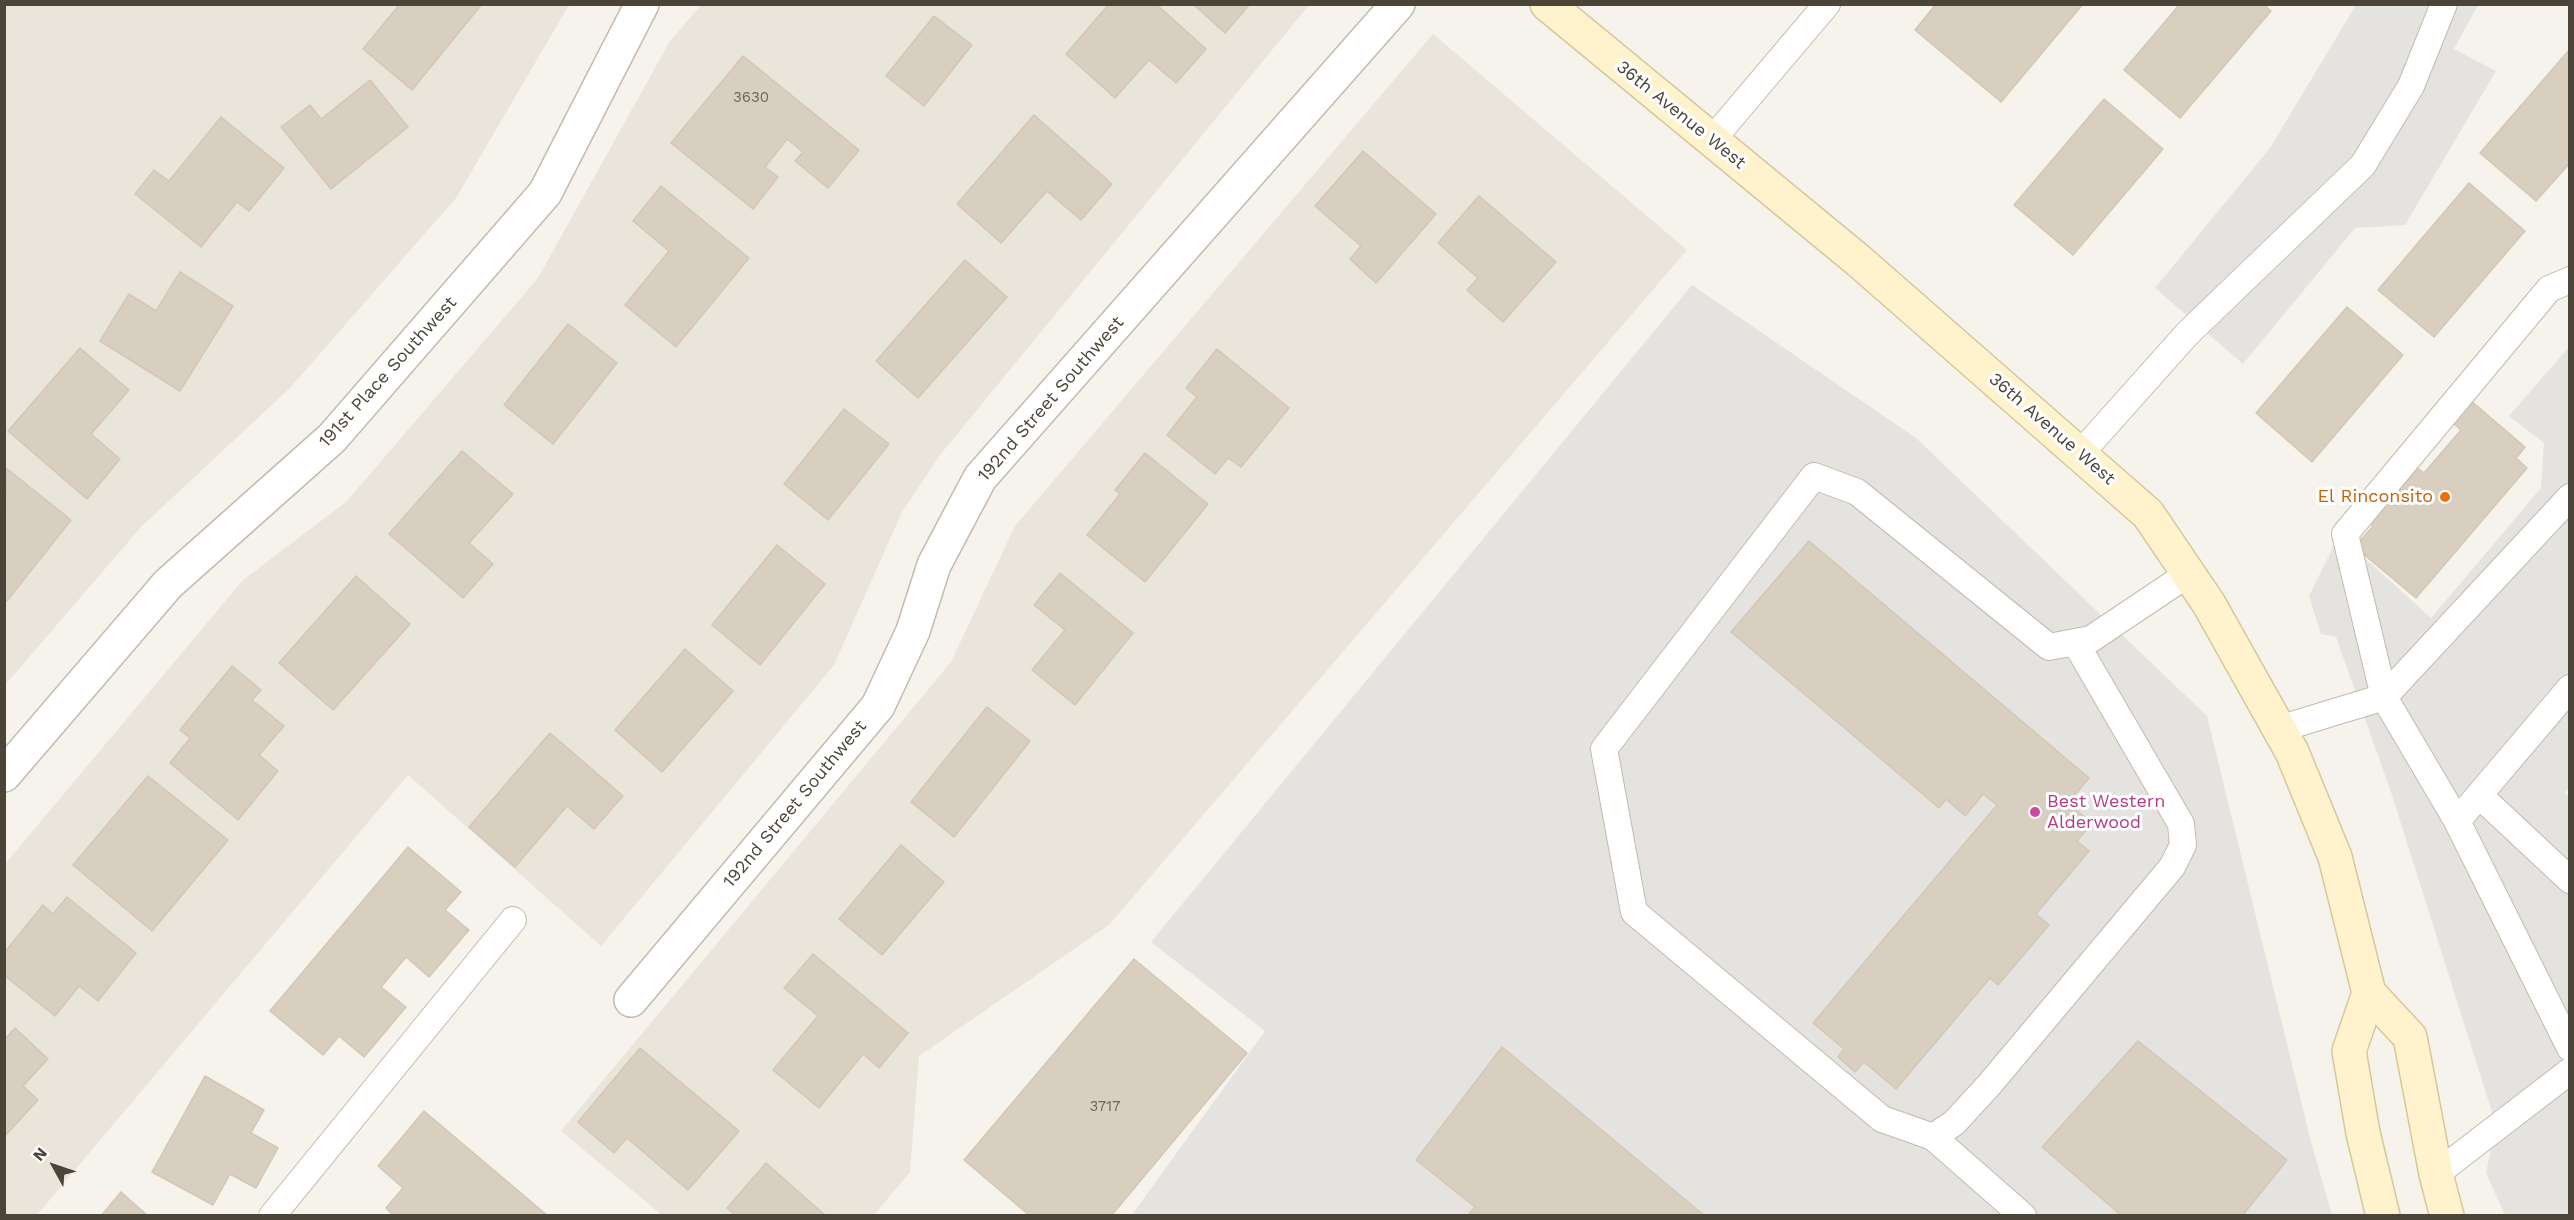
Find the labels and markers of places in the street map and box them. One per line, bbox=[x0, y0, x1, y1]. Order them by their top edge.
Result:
place label: El Rinconsito bbox=[2317, 486, 2433, 508]
marker: El Rinconsito bbox=[2438, 490, 2452, 504]
place label: Best Western Alderwood bbox=[2047, 791, 2165, 834]
marker: Best Western Alderwood bbox=[2028, 805, 2042, 819]

